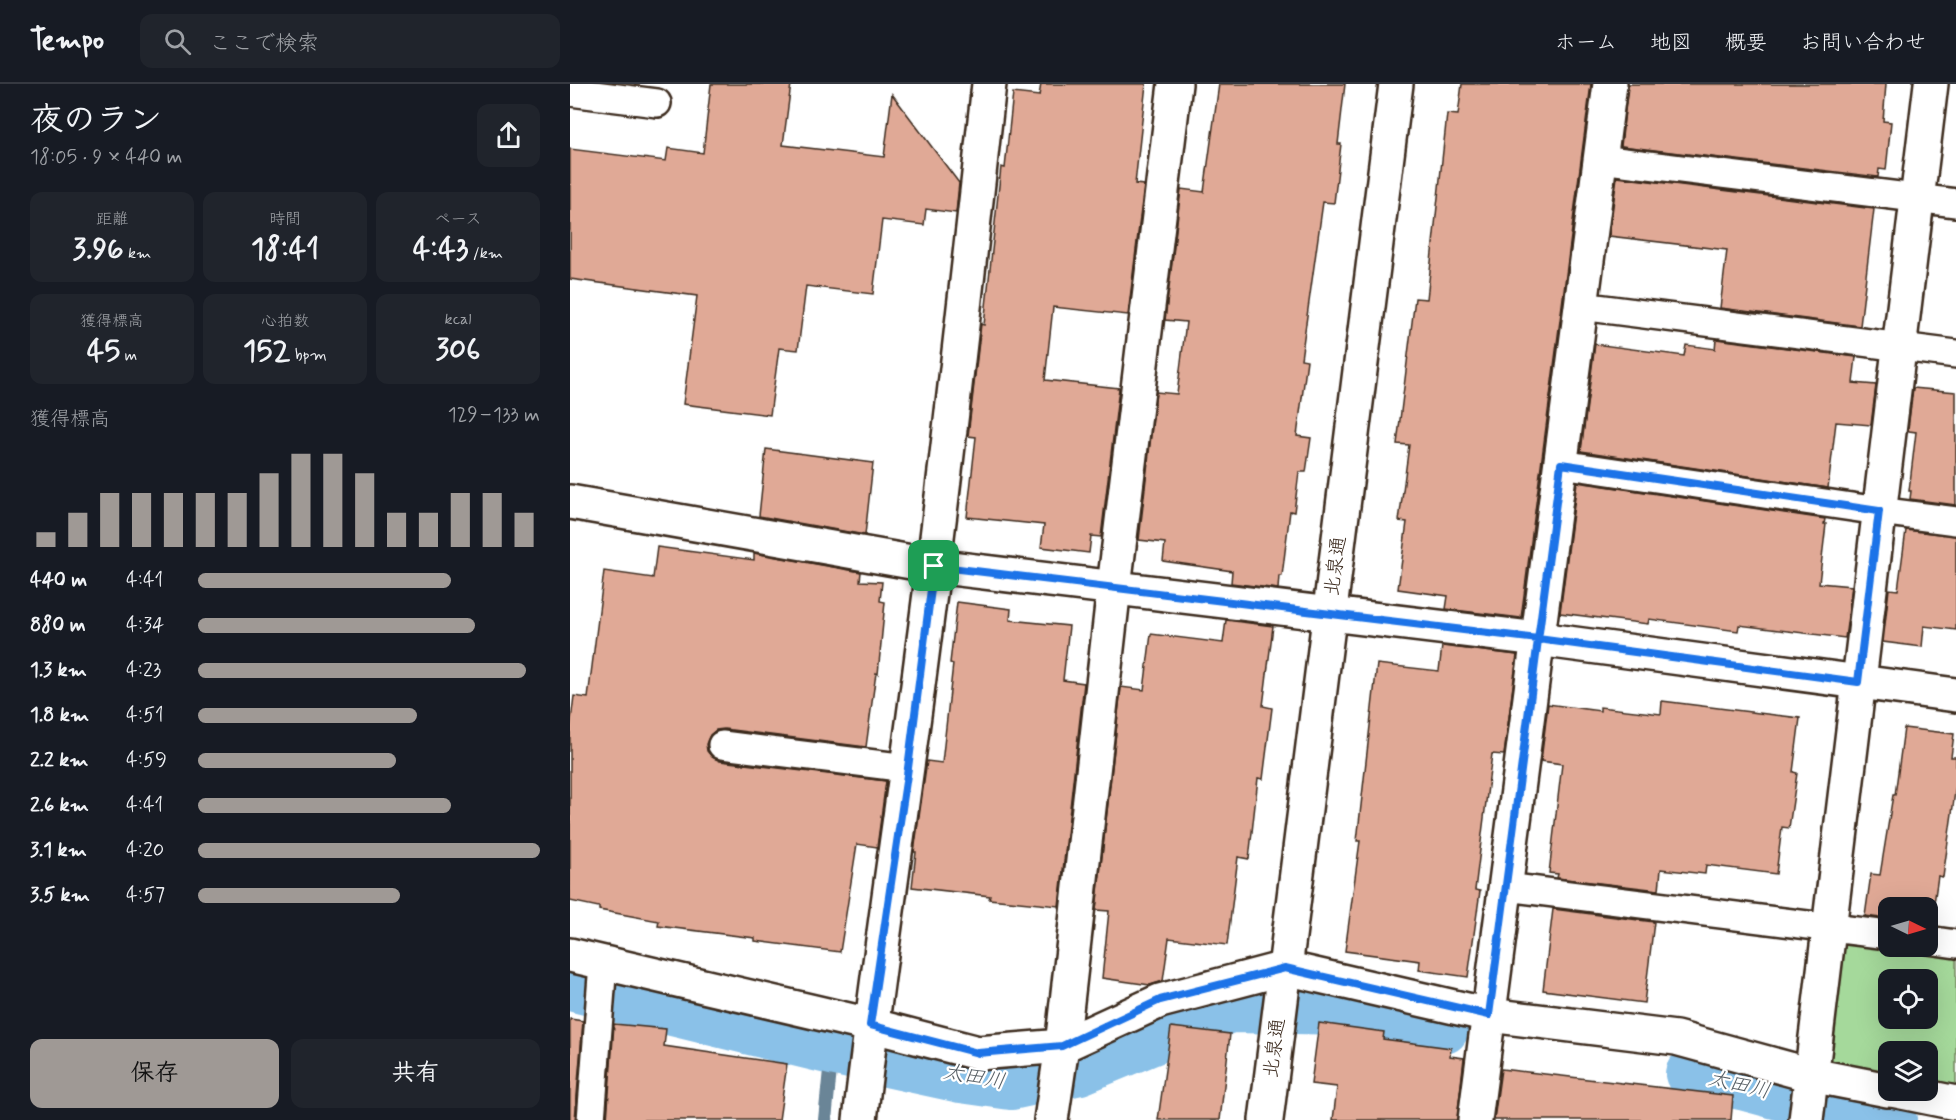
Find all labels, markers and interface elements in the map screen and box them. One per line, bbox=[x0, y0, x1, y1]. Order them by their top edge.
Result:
search box bbox=[140, 14, 560, 68]
text: Tempo bbox=[30, 23, 104, 60]
icon: search bbox=[161, 25, 194, 58]
text: ホーム bbox=[1555, 29, 1617, 57]
text: 地図 bbox=[1650, 29, 1692, 57]
text: 概要 bbox=[1725, 29, 1767, 57]
text: お問い合わせ bbox=[1800, 29, 1926, 57]
text: ここで検索 bbox=[209, 30, 319, 58]
text: 夜のラン bbox=[30, 99, 162, 143]
button: share bbox=[477, 104, 540, 167]
text: 18:05 · 9 × 440 m bbox=[30, 144, 182, 171]
text: 距離 bbox=[96, 209, 128, 230]
text: 時間 bbox=[269, 209, 301, 230]
text: ペース bbox=[434, 209, 482, 230]
text: 3.96 bbox=[73, 230, 124, 269]
text: 18:41 bbox=[251, 230, 319, 269]
text: 4:43 bbox=[413, 230, 468, 269]
text: km bbox=[124, 243, 151, 264]
text: /km bbox=[468, 243, 503, 264]
text: kcal bbox=[445, 309, 471, 330]
text: 獲得標高 bbox=[80, 311, 144, 332]
text: 心拍数 bbox=[261, 311, 309, 332]
text: 306 bbox=[436, 330, 480, 369]
text: 45 bbox=[87, 332, 120, 371]
text: 152 bbox=[243, 332, 290, 371]
text: m bbox=[120, 345, 137, 366]
text: bpm bbox=[290, 345, 327, 366]
text: 129–133 m bbox=[448, 402, 540, 429]
text: 獲得標高 bbox=[30, 406, 110, 433]
street label: 北泉通 bbox=[1319, 535, 1353, 597]
pin bbox=[908, 540, 959, 591]
icon: arrive bbox=[917, 549, 950, 582]
text: 440 m bbox=[30, 567, 87, 594]
text: 4:41 bbox=[126, 567, 163, 594]
text: 880 m bbox=[30, 612, 86, 639]
text: 4:34 bbox=[126, 612, 164, 639]
text: 1.3 km bbox=[30, 657, 87, 684]
text: 4:23 bbox=[126, 657, 161, 684]
text: 1.8 km bbox=[30, 702, 89, 729]
text: 4:51 bbox=[126, 702, 164, 729]
text: 2.2 km bbox=[30, 747, 88, 774]
text: 4:59 bbox=[126, 747, 167, 774]
text: 2.6 km bbox=[30, 792, 89, 819]
text: 4:41 bbox=[126, 792, 163, 819]
text: 3.1 km bbox=[30, 837, 87, 864]
text: 4:20 bbox=[126, 837, 164, 864]
text: 3.5 km bbox=[30, 882, 90, 909]
text: 4:57 bbox=[126, 882, 165, 909]
north arrow bbox=[1878, 897, 1938, 957]
map controls bbox=[1878, 897, 1938, 1101]
button: locate bbox=[1878, 969, 1938, 1029]
street label: 北泉通 bbox=[1258, 1017, 1292, 1079]
button: 保存 bbox=[30, 1039, 279, 1108]
button: 共有 bbox=[291, 1039, 540, 1108]
button: layers bbox=[1878, 1041, 1938, 1101]
water label: 太田川 bbox=[941, 1058, 1007, 1096]
water label: 太田川 bbox=[1705, 1064, 1773, 1106]

